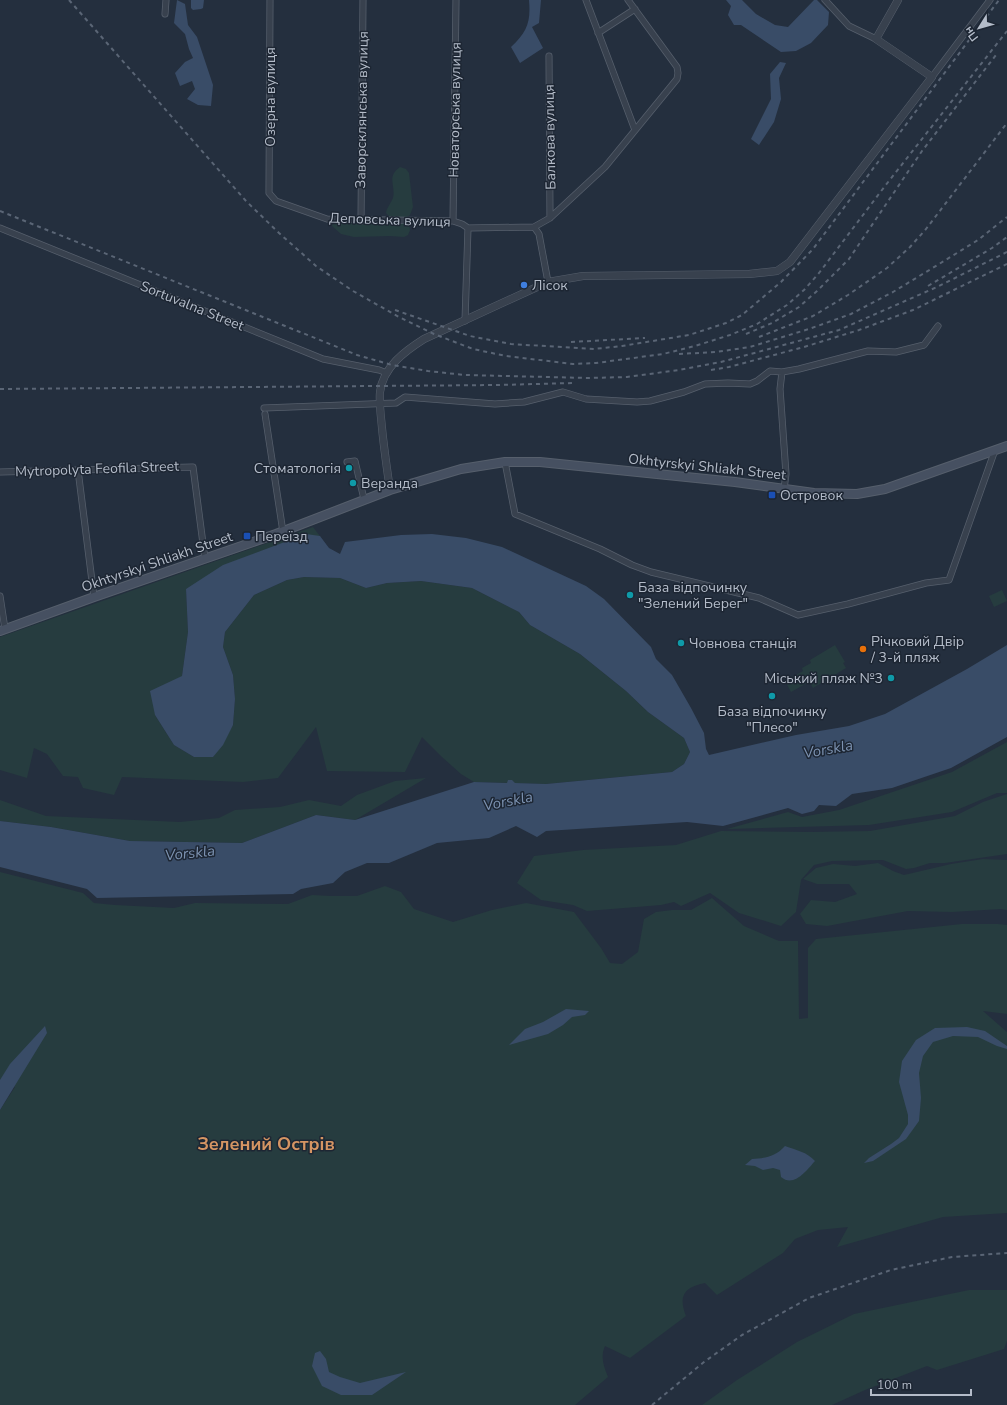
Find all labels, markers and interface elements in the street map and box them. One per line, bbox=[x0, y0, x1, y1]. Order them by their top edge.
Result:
north arrow bbox=[959, 8, 999, 48]
text: Пн bbox=[961, 23, 982, 44]
street label: Заворсклянська вулиця bbox=[351, 31, 373, 189]
street label: Новаторська вулиця bbox=[444, 42, 466, 178]
street label: Озерна вулиця bbox=[261, 47, 280, 147]
street label: Балкова вулиця bbox=[540, 84, 560, 190]
street label: Деповська вулиця bbox=[329, 208, 451, 232]
place label: Лісок bbox=[532, 276, 568, 295]
street label: Sortuvalna Street bbox=[137, 277, 247, 336]
marker: Лісок bbox=[519, 280, 529, 290]
street label: Okhtyrskyi Shliakh Street bbox=[627, 449, 787, 485]
street label: Mytropolyta Feofila Street bbox=[15, 457, 179, 481]
place label: Стоматологія bbox=[254, 459, 341, 478]
marker: Стоматологія bbox=[344, 463, 354, 473]
place label: Веранда bbox=[361, 474, 418, 493]
marker: Веранда bbox=[348, 478, 358, 488]
place label: Островок bbox=[780, 486, 843, 505]
marker: Островок bbox=[767, 490, 777, 500]
street label: Okhtyrskyi Shliakh Street bbox=[79, 527, 235, 597]
place label: Переїзд bbox=[255, 527, 308, 546]
marker: Переїзд bbox=[242, 531, 252, 541]
place label: База відпочинку "Зелений Берег" bbox=[638, 578, 748, 613]
marker: База відпочинку "Зелений Берег" bbox=[625, 590, 635, 600]
place label: Річковий Двір / 3-й пляж bbox=[870, 632, 964, 667]
place label: Човнова станція bbox=[689, 634, 797, 653]
marker: Човнова станція bbox=[676, 638, 686, 648]
marker: Річковий Двір / 3-й пляж bbox=[858, 644, 868, 654]
place label: Міський пляж №3 bbox=[764, 669, 883, 688]
marker: Міський пляж №3 bbox=[886, 673, 896, 683]
marker: База відпочинку "Плесо" bbox=[767, 691, 777, 701]
place label: База відпочинку "Плесо" bbox=[717, 702, 827, 737]
water label: Vorskla bbox=[802, 735, 854, 763]
water label: Vorskla bbox=[481, 786, 535, 816]
water label: Vorskla bbox=[164, 840, 216, 866]
district label: Зелений Острів bbox=[197, 1132, 335, 1156]
scale bar bbox=[871, 1371, 971, 1397]
text: 100 m bbox=[877, 1377, 912, 1393]

